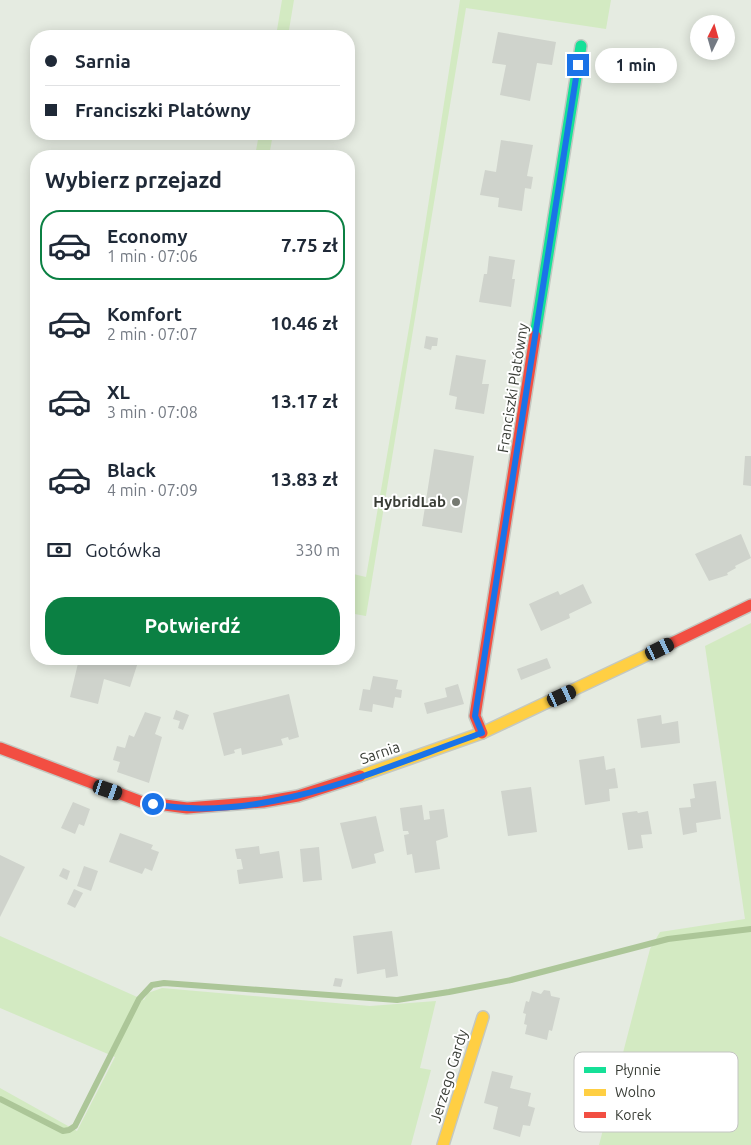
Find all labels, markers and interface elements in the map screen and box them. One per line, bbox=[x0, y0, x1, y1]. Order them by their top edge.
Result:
north arrow bbox=[690, 15, 735, 60]
map controls bbox=[690, 15, 735, 60]
callout: 1 min bbox=[596, 48, 678, 82]
text: Sarnia bbox=[75, 50, 131, 72]
route end bbox=[567, 54, 589, 76]
text: 1 min bbox=[616, 56, 656, 74]
text: Franciszki Platówny bbox=[75, 99, 251, 121]
text: Wybierz przejazd bbox=[45, 167, 222, 192]
icon: car bbox=[47, 223, 92, 268]
text: Economy bbox=[107, 225, 188, 247]
text: 7.75 zł bbox=[281, 234, 338, 256]
text: 1 min · 07:06 bbox=[107, 247, 198, 265]
icon: car bbox=[47, 301, 92, 346]
text: Komfort bbox=[107, 303, 182, 325]
text: 10.46 zł bbox=[270, 312, 338, 334]
street label: Franciszki Platówny bbox=[494, 322, 531, 454]
text: 2 min · 07:07 bbox=[107, 325, 198, 343]
icon: car bbox=[47, 379, 92, 424]
text: XL bbox=[107, 381, 130, 403]
text: 13.17 zł bbox=[270, 390, 338, 412]
text: 3 min · 07:08 bbox=[107, 403, 198, 421]
icon: car bbox=[47, 457, 92, 502]
text: Black bbox=[107, 459, 156, 481]
text: 13.83 zł bbox=[270, 468, 338, 490]
text: 4 min · 07:09 bbox=[107, 481, 198, 499]
place label: HybridLab bbox=[373, 493, 446, 510]
marker: HybridLab bbox=[450, 496, 462, 508]
icon: cash bbox=[45, 536, 73, 564]
text: Gotówka bbox=[85, 539, 161, 561]
text: 330 m bbox=[295, 541, 340, 559]
button: Potwierdź bbox=[45, 597, 340, 655]
car bbox=[643, 636, 676, 662]
car bbox=[545, 683, 578, 709]
street label: Sarnia bbox=[358, 738, 402, 767]
car bbox=[91, 778, 124, 802]
route start bbox=[142, 793, 164, 815]
street label: Jerzego Gardy bbox=[426, 1027, 471, 1125]
legend bbox=[574, 1052, 738, 1132]
text: Płynnie bbox=[615, 1062, 661, 1078]
text: Wolno bbox=[615, 1084, 656, 1100]
text: Korek bbox=[615, 1107, 652, 1123]

